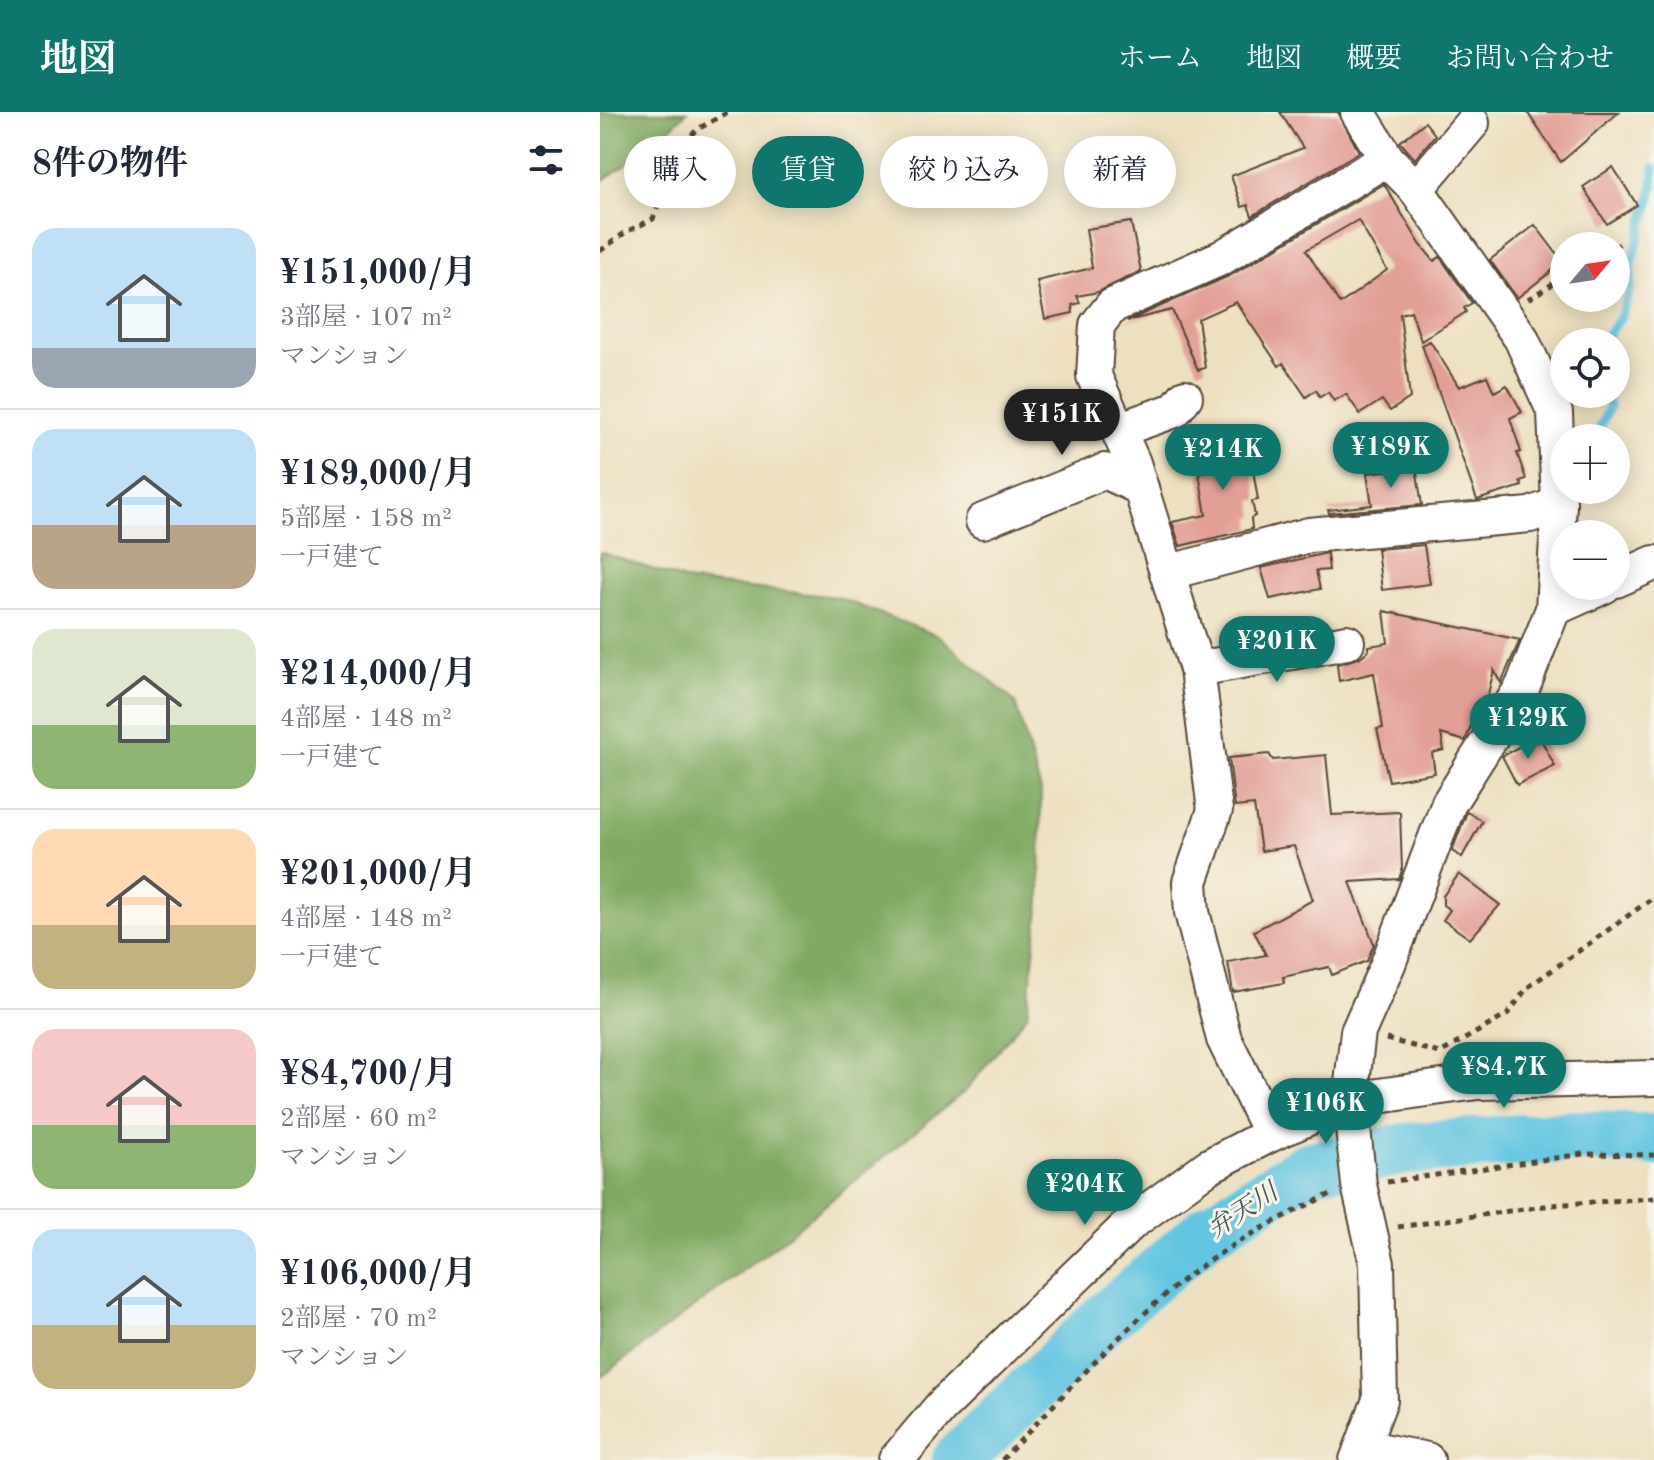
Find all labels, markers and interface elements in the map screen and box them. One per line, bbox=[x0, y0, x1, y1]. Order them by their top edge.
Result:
text: 地図 bbox=[40, 42, 116, 80]
text: ホーム bbox=[1118, 46, 1202, 74]
text: 地図 bbox=[1246, 46, 1302, 74]
text: 概要 bbox=[1346, 46, 1402, 74]
text: お問い合わせ bbox=[1446, 46, 1614, 74]
chip: 購入 bbox=[624, 136, 736, 208]
chip: 賃貸 bbox=[752, 136, 864, 208]
chip: 絞り込み bbox=[880, 136, 1048, 208]
chip: 新着 bbox=[1064, 136, 1176, 208]
icon: filters bbox=[524, 138, 568, 182]
text: 8件の物件 bbox=[32, 148, 188, 182]
north arrow bbox=[1550, 232, 1630, 312]
map controls bbox=[1550, 232, 1630, 600]
text: ¥151,000/月 bbox=[280, 257, 477, 291]
icon: home bbox=[96, 260, 192, 356]
text: 3部屋 · 107 m² bbox=[280, 305, 452, 331]
button: locate bbox=[1550, 328, 1630, 408]
text: マンション bbox=[280, 344, 409, 370]
pin: ¥151K bbox=[1006, 389, 1118, 457]
text: ¥151K bbox=[1022, 402, 1102, 428]
pin: ¥189K bbox=[1335, 422, 1447, 490]
pin: ¥214K bbox=[1167, 424, 1279, 492]
button: + bbox=[1550, 424, 1630, 504]
text: ¥189K bbox=[1351, 435, 1431, 461]
text: ¥214K bbox=[1183, 437, 1263, 463]
text: ¥189,000/月 bbox=[280, 458, 477, 492]
icon: home bbox=[96, 461, 192, 557]
text: 5部屋 · 158 m² bbox=[280, 506, 452, 532]
button: − bbox=[1550, 520, 1630, 600]
text: 一戸建て bbox=[280, 545, 384, 571]
pin: ¥201K bbox=[1221, 616, 1333, 684]
text: ¥201K bbox=[1237, 629, 1317, 655]
text: ¥214,000/月 bbox=[280, 658, 477, 692]
icon: home bbox=[96, 661, 192, 757]
pin: ¥129K bbox=[1472, 693, 1584, 761]
text: 4部屋 · 148 m² bbox=[280, 706, 452, 732]
text: ¥129K bbox=[1488, 706, 1568, 732]
text: 一戸建て bbox=[280, 745, 384, 771]
text: ¥201,000/月 bbox=[280, 858, 477, 892]
icon: home bbox=[96, 861, 192, 957]
text: 4部屋 · 148 m² bbox=[280, 906, 452, 932]
text: 一戸建て bbox=[280, 945, 384, 971]
pin: ¥84.7K bbox=[1439, 1042, 1569, 1110]
text: ¥84.7K bbox=[1460, 1055, 1548, 1081]
text: ¥84,700/月 bbox=[280, 1058, 457, 1092]
icon: home bbox=[96, 1061, 192, 1157]
pin: ¥106K bbox=[1270, 1078, 1382, 1146]
text: ¥106K bbox=[1286, 1091, 1366, 1117]
text: 2部屋 · 60 m² bbox=[280, 1106, 437, 1132]
text: マンション bbox=[280, 1145, 409, 1171]
pin: ¥204K bbox=[1029, 1159, 1141, 1227]
text: ¥204K bbox=[1045, 1172, 1125, 1198]
water label: 弁天川 bbox=[1202, 1176, 1285, 1244]
text: ¥106,000/月 bbox=[280, 1258, 477, 1292]
icon: home bbox=[96, 1261, 192, 1357]
text: 2部屋 · 70 m² bbox=[280, 1306, 437, 1332]
text: マンション bbox=[280, 1345, 409, 1371]

